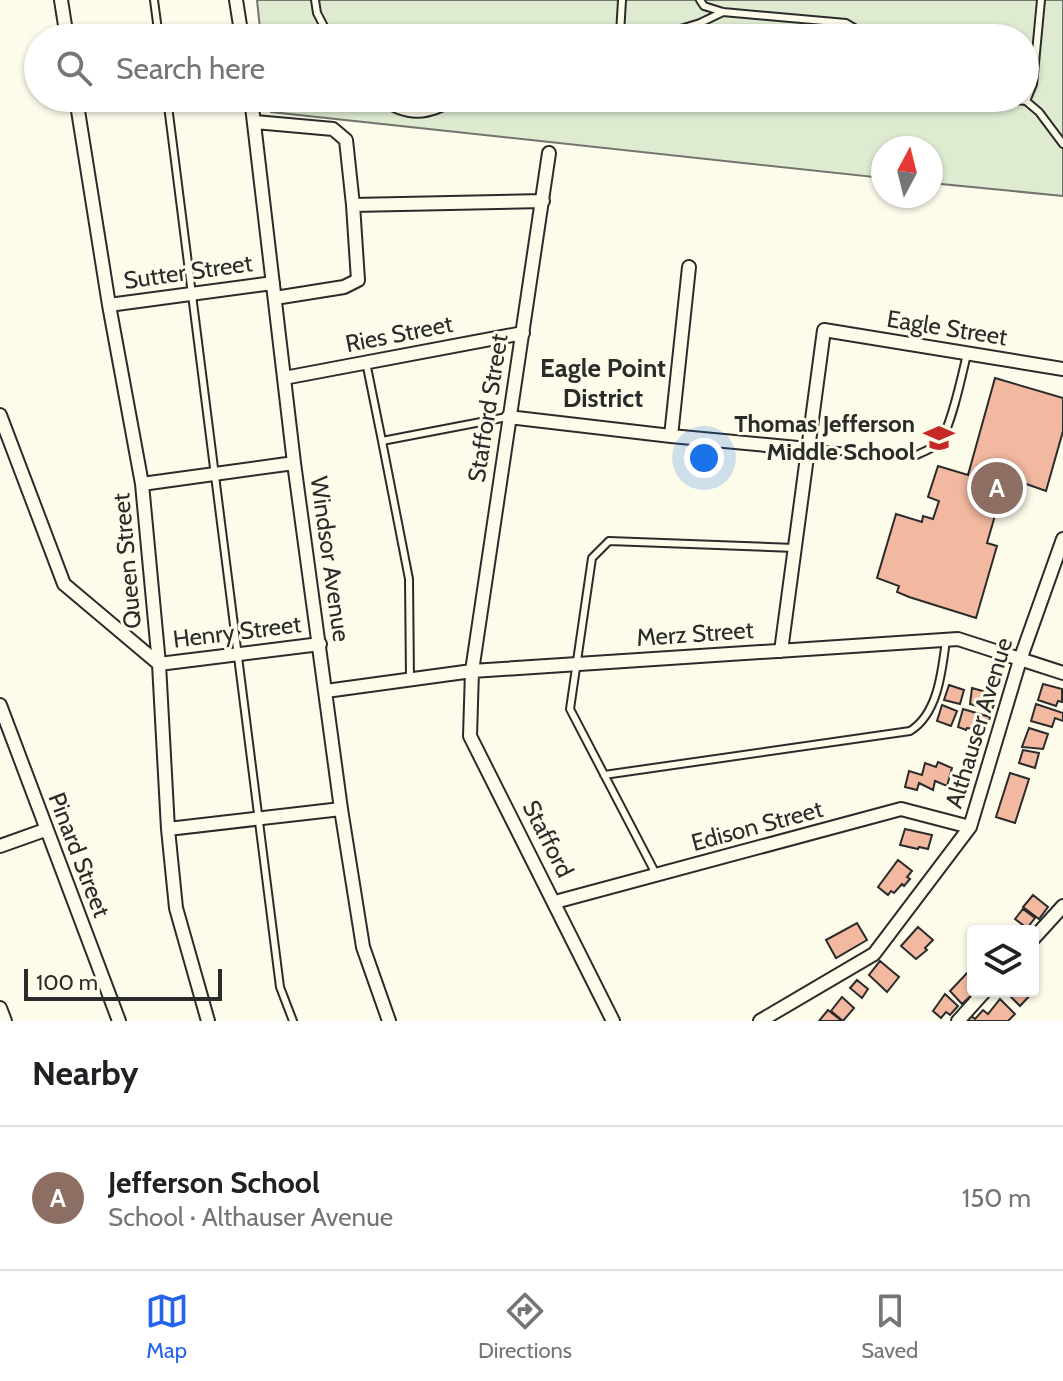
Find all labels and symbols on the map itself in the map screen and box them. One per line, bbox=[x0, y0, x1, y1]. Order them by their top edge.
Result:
north arrow bbox=[871, 136, 943, 208]
street label: Sutter Street bbox=[122, 248, 254, 295]
street label: Eagle Street bbox=[885, 304, 1009, 351]
street label: Ries Street bbox=[343, 309, 455, 358]
street label: Stafford Street bbox=[461, 332, 514, 484]
district label: Eagle Point District bbox=[540, 352, 666, 414]
place label: Thomas Jefferson Middle School bbox=[734, 409, 915, 466]
school or university icon: Thomas Jefferson Middle School bbox=[922, 421, 956, 455]
your location bbox=[684, 438, 724, 478]
pin: A bbox=[971, 458, 1023, 518]
street label: Windsor Avenue bbox=[305, 474, 356, 643]
street label: Queen Street bbox=[106, 492, 147, 630]
street label: Henry Street bbox=[171, 609, 303, 654]
street label: Merz Street bbox=[635, 615, 755, 652]
street label: Althauser Avenue bbox=[939, 634, 1018, 812]
street label: Pinard Street bbox=[42, 788, 117, 921]
street label: Edison Street bbox=[688, 794, 826, 857]
street label: Stafford bbox=[517, 795, 580, 882]
scale bar bbox=[24, 965, 222, 1001]

